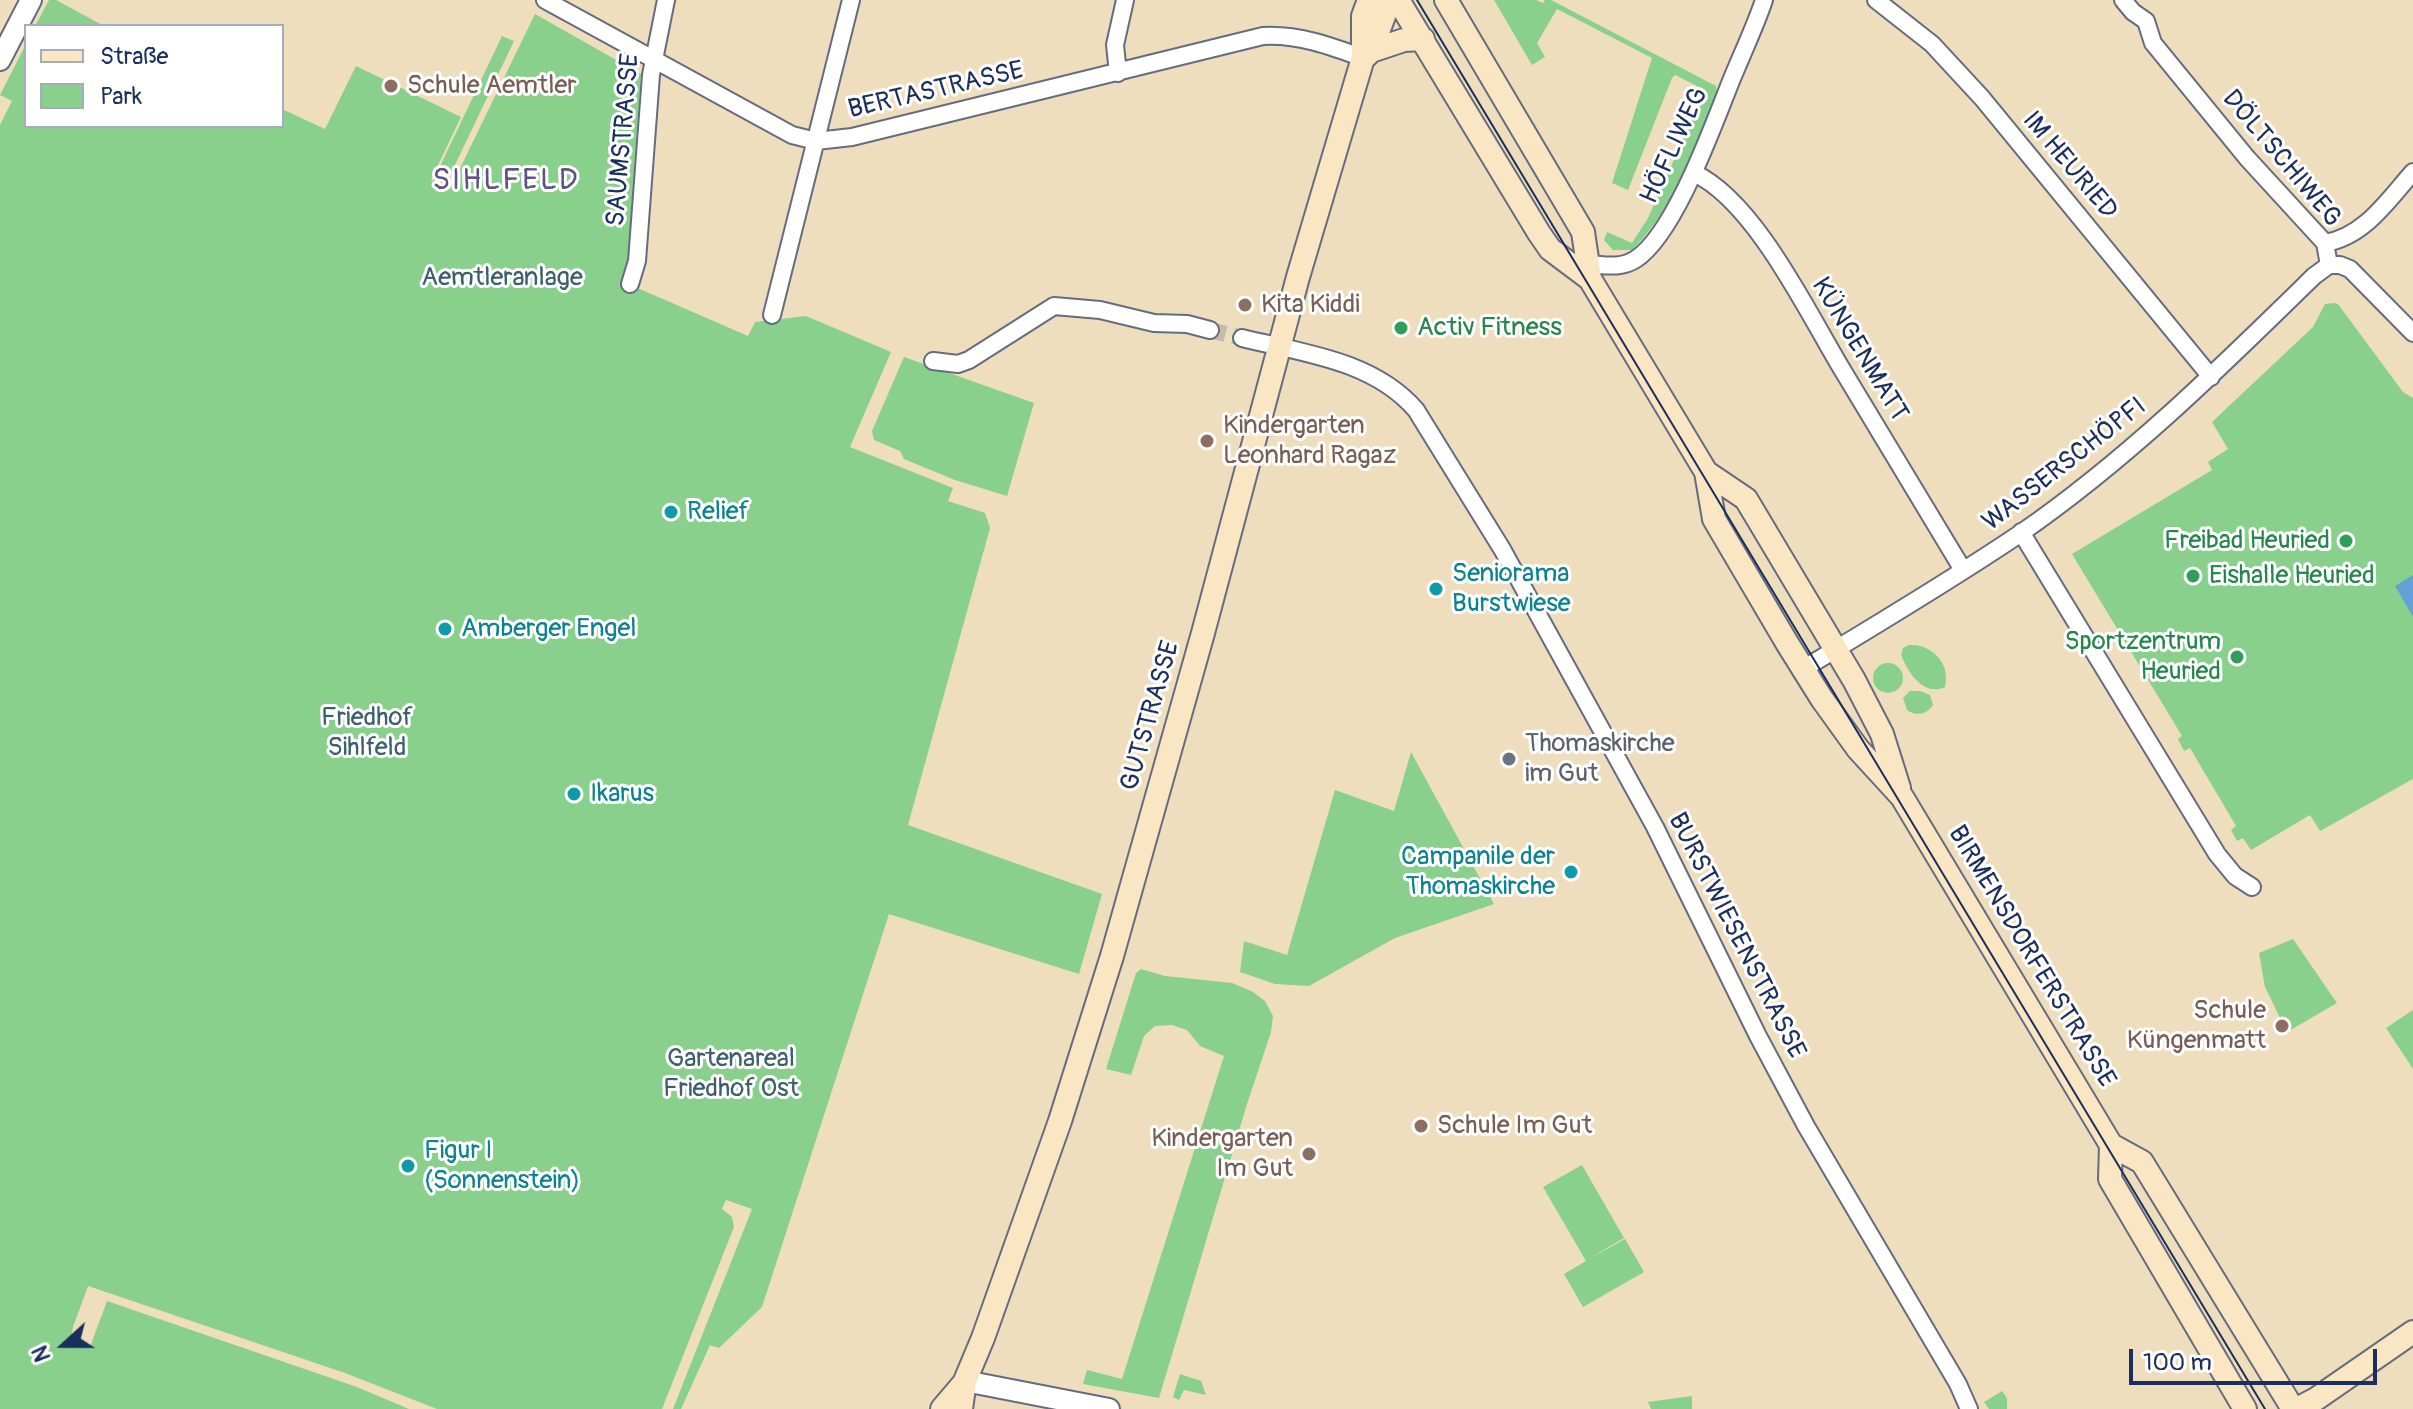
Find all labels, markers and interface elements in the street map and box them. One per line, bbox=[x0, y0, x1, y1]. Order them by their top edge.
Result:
legend bbox=[24, 24, 284, 128]
text: Straße bbox=[100, 42, 168, 71]
street label: SAUMSTRASSE bbox=[601, 52, 647, 228]
street label: BERTASTRASSE bbox=[845, 56, 1027, 126]
place label: Schule Aemtler bbox=[407, 70, 577, 102]
marker: Schule Aemtler bbox=[382, 77, 400, 95]
text: Park bbox=[100, 82, 142, 111]
street label: HÖFLIWEG bbox=[1635, 83, 1715, 209]
street label: DÖLTSCHIWEG bbox=[2215, 84, 2347, 234]
street label: IM HEURIED bbox=[2015, 106, 2123, 226]
district label: SIHLFELD bbox=[432, 163, 580, 199]
park label: Aemtleranlage bbox=[421, 262, 583, 294]
street label: KÜNGENMATT bbox=[1804, 272, 1914, 428]
place label: Kita Kiddi bbox=[1261, 289, 1360, 321]
marker: Kita Kiddi bbox=[1236, 296, 1254, 314]
place label: Activ Fitness bbox=[1417, 312, 1562, 344]
marker: Activ Fitness bbox=[1392, 319, 1410, 337]
street label: WASSERSCHÖPFI bbox=[1977, 391, 2153, 539]
place label: Kindergarten Leonhard Ragaz bbox=[1223, 410, 1396, 472]
marker: Kindergarten Leonhard Ragaz bbox=[1198, 432, 1216, 450]
place label: Relief bbox=[687, 496, 749, 528]
marker: Relief bbox=[662, 503, 680, 521]
place label: Freibad Heuried bbox=[2164, 525, 2330, 557]
marker: Freibad Heuried bbox=[2337, 532, 2355, 550]
place label: Seniorama Burstwiese bbox=[1452, 558, 1571, 620]
place label: Eishalle Heuried bbox=[2209, 560, 2375, 592]
marker: Eishalle Heuried bbox=[2184, 567, 2202, 585]
marker: Seniorama Burstwiese bbox=[1427, 580, 1445, 598]
place label: Amberger Engel bbox=[461, 613, 636, 645]
marker: Amberger Engel bbox=[436, 620, 454, 638]
place label: Sportzentrum Heuried bbox=[2064, 626, 2221, 688]
street label: GUTSTRASSE bbox=[1115, 638, 1187, 794]
marker: Sportzentrum Heuried bbox=[2228, 648, 2246, 666]
park label: Friedhof Sihlfeld bbox=[321, 702, 413, 764]
place label: Thomaskirche im Gut bbox=[1525, 728, 1675, 790]
marker: Thomaskirche im Gut bbox=[1500, 750, 1518, 768]
place label: Ikarus bbox=[590, 778, 654, 810]
marker: Ikarus bbox=[565, 785, 583, 803]
street label: BURSTWIESENSTRASSE bbox=[1660, 808, 1812, 1064]
street label: BIRMENSDORFERSTRASSE bbox=[1940, 820, 2122, 1094]
place label: Campanile der Thomaskirche bbox=[1401, 841, 1555, 902]
marker: Campanile der Thomaskirche bbox=[1562, 863, 1580, 881]
place label: Schule Küngenmatt bbox=[2127, 995, 2266, 1056]
marker: Schule Küngenmatt bbox=[2273, 1017, 2291, 1035]
park label: Gartenareal Friedhof Ost bbox=[663, 1043, 799, 1104]
place label: Schule Im Gut bbox=[1437, 1110, 1592, 1142]
marker: Schule Im Gut bbox=[1412, 1117, 1430, 1135]
place label: Kindergarten Im Gut bbox=[1151, 1123, 1293, 1184]
place label: Figur I (Sonnenstein) bbox=[424, 1135, 580, 1196]
marker: Kindergarten Im Gut bbox=[1300, 1145, 1318, 1163]
marker: Figur I (Sonnenstein) bbox=[399, 1157, 417, 1175]
north arrow bbox=[24, 1305, 104, 1385]
scale bar bbox=[2133, 1333, 2381, 1383]
text: N bbox=[26, 1342, 57, 1366]
text: 100 m bbox=[2143, 1348, 2212, 1377]

